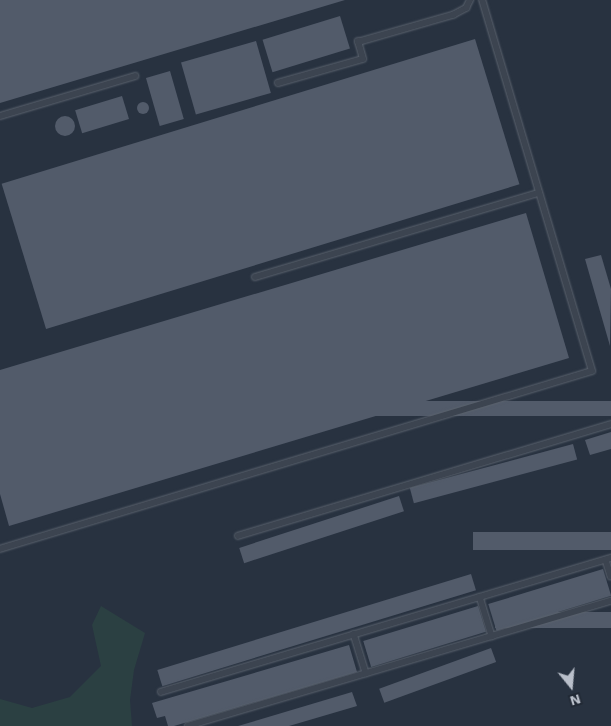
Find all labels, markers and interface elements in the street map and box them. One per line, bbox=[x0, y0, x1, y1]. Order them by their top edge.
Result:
north arrow bbox=[546, 661, 596, 711]
text: N bbox=[568, 691, 583, 710]

